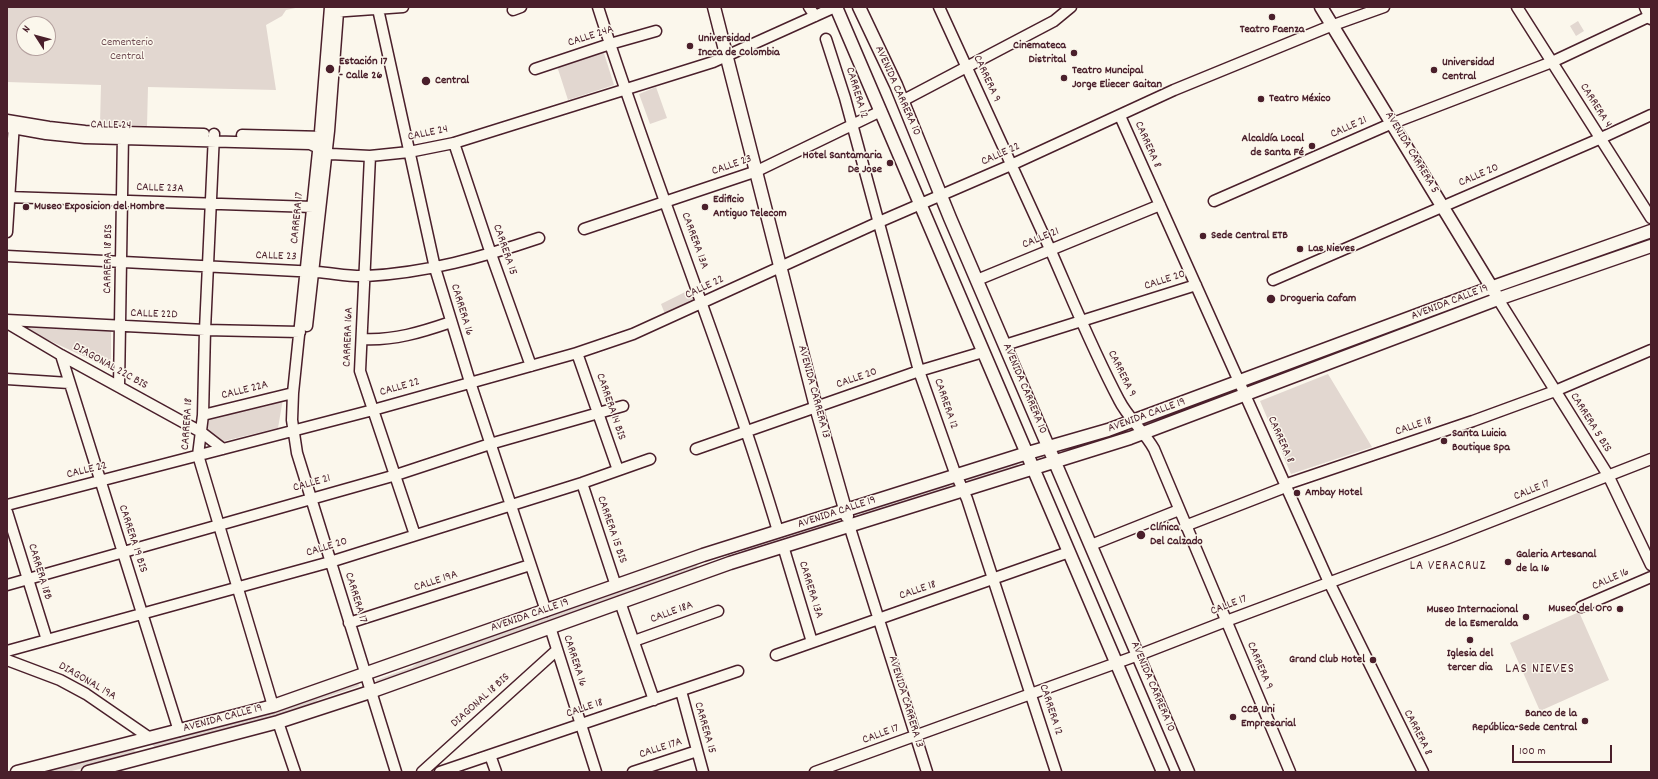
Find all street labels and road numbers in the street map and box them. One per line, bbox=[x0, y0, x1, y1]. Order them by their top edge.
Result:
street label: CALLE 24A bbox=[566, 23, 616, 51]
street label: AVENIDA CARRERA 10 bbox=[871, 44, 923, 138]
street label: CARRERA 9 bbox=[969, 53, 1003, 105]
street label: CARRERA 12 bbox=[841, 66, 871, 120]
street label: CARRERA 4 bbox=[1576, 81, 1614, 131]
street label: AVENIDA CARRERA 5 bbox=[1381, 109, 1441, 197]
street label: CALLE 21 bbox=[1329, 114, 1369, 142]
street label: CALLE 24 bbox=[91, 118, 131, 134]
street label: CARRERA 8 bbox=[1130, 119, 1164, 171]
street label: CALLE 24 bbox=[407, 123, 449, 145]
street label: CALLE 22 bbox=[979, 140, 1023, 170]
street label: CALLE 23 bbox=[710, 153, 754, 179]
street label: CALLE 20 bbox=[1457, 161, 1501, 191]
street label: CALLE 23A bbox=[136, 181, 184, 197]
street label: CARRERA 17 bbox=[288, 191, 308, 245]
street label: CARRERA 13A bbox=[677, 211, 711, 271]
street label: CARRERA 15 bbox=[489, 223, 519, 277]
street label: CARRERA 18 BIS bbox=[101, 224, 117, 294]
street label: CALLE 21 bbox=[1021, 225, 1061, 253]
street label: CALLE 23 bbox=[255, 249, 297, 265]
street label: CALLE 20 bbox=[1143, 268, 1187, 294]
street label: CALLE 22 bbox=[683, 273, 727, 303]
street label: CARRERA 16 bbox=[446, 282, 476, 338]
street label: AVENIDA CALLE 19 bbox=[1409, 282, 1491, 324]
street label: CALLE 22D bbox=[130, 307, 178, 323]
street label: CARRERA 16A bbox=[341, 307, 357, 367]
street label: DIAGONAL 22C BIS bbox=[70, 340, 150, 394]
street label: AVENIDA CARRERA 10 bbox=[998, 342, 1050, 436]
street label: AVENIDA CARRERA 13 bbox=[794, 344, 832, 440]
street label: CARRERA 9 bbox=[1104, 348, 1138, 400]
street label: CALLE 20 bbox=[835, 365, 879, 393]
street label: CARRERA 14 BIS bbox=[592, 372, 628, 442]
street label: CALLE 22 bbox=[378, 375, 422, 401]
street label: CARRERA 12 bbox=[930, 377, 960, 431]
street label: CALLE 22A bbox=[220, 378, 270, 404]
street label: CARRERA 5 BIS bbox=[1566, 390, 1614, 456]
street label: AVENIDA CALLE 19 bbox=[1106, 395, 1188, 437]
street label: CARRERA 18 bbox=[179, 397, 197, 451]
street label: CARRERA 8 bbox=[1263, 414, 1297, 466]
street label: CALLE 18 bbox=[1394, 414, 1434, 440]
street label: CALLE 22 bbox=[65, 459, 109, 483]
street label: CALLE 21 bbox=[292, 472, 332, 496]
street label: CALLE 17 bbox=[1512, 477, 1552, 505]
street label: CARRERA 15 BIS bbox=[593, 494, 629, 566]
street label: AVENIDA CALLE 19 bbox=[796, 494, 878, 532]
street label: CARRERA 19 BIS bbox=[114, 503, 150, 575]
street label: CALLE 20 bbox=[305, 535, 349, 561]
street label: CARRERA 18B bbox=[24, 542, 54, 602]
street label: CARRERA 13A bbox=[794, 560, 826, 620]
street label: CALLE 16 bbox=[1590, 565, 1632, 595]
street label: CALLE 19A bbox=[412, 568, 460, 596]
street label: CARRERA 17 bbox=[341, 571, 369, 625]
street label: CALLE 18 bbox=[898, 578, 938, 604]
street label: CALLE 17 bbox=[1209, 593, 1249, 619]
street label: AVENIDA CALLE 19 bbox=[489, 596, 571, 636]
street label: CALLE 18A bbox=[649, 599, 695, 627]
street label: CARRERA 16 bbox=[559, 633, 589, 689]
street label: AVENIDA CARRERA 10 bbox=[1126, 640, 1178, 734]
street label: CARRERA 9 bbox=[1243, 640, 1275, 692]
street label: AVENIDA CARRERA 13 bbox=[884, 654, 926, 750]
street label: DIAGONAL 19A bbox=[56, 660, 118, 704]
street label: DIAGONAL 18 BIS bbox=[449, 671, 513, 731]
street label: CARRERA 12 bbox=[1035, 683, 1065, 737]
street label: CALLE 18 bbox=[565, 696, 605, 722]
street label: AVENIDA CALLE 19 bbox=[182, 701, 264, 737]
street label: CARRERA 15 bbox=[690, 701, 718, 755]
street label: CARRERA 8 bbox=[1399, 708, 1435, 758]
street label: CALLE 17 bbox=[861, 722, 901, 748]
street label: CALLE 17A bbox=[638, 735, 684, 763]

